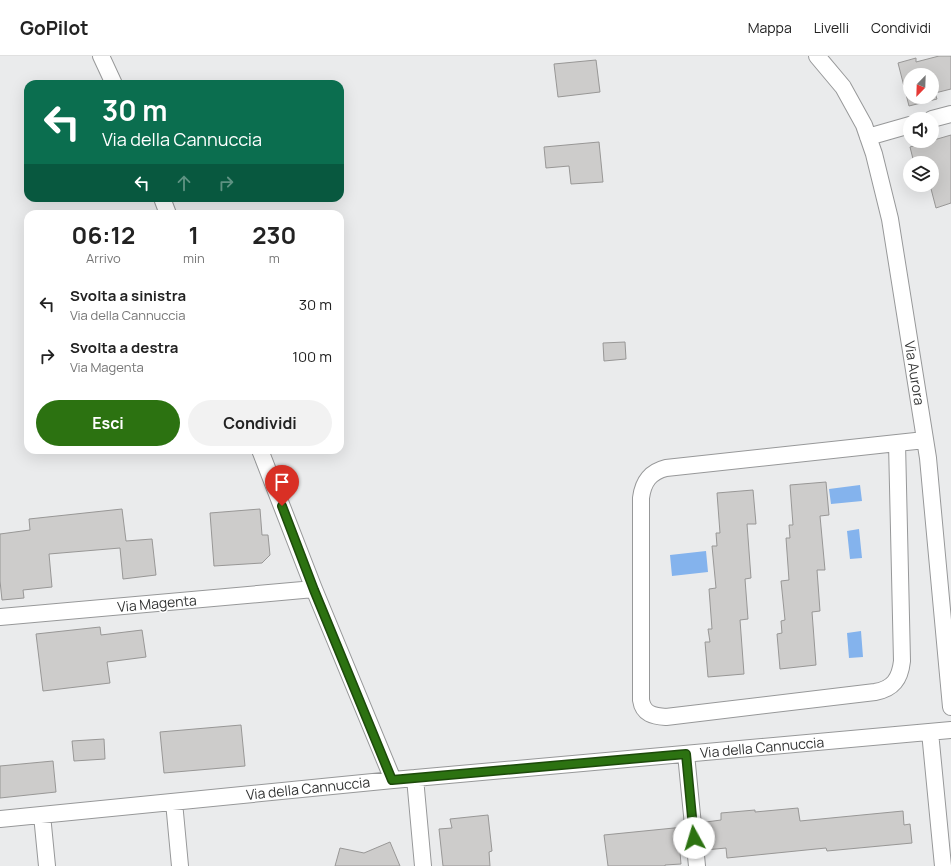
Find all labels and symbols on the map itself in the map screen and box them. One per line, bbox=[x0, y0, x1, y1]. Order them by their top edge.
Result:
north arrow bbox=[903, 68, 939, 104]
street label: Via Aurora bbox=[901, 339, 929, 407]
pin bbox=[265, 465, 299, 506]
street label: Via Magenta bbox=[117, 590, 197, 616]
street label: Via della Cannuccia bbox=[699, 732, 825, 762]
street label: Via della Cannuccia bbox=[245, 772, 371, 804]
position arrow bbox=[673, 817, 715, 859]

